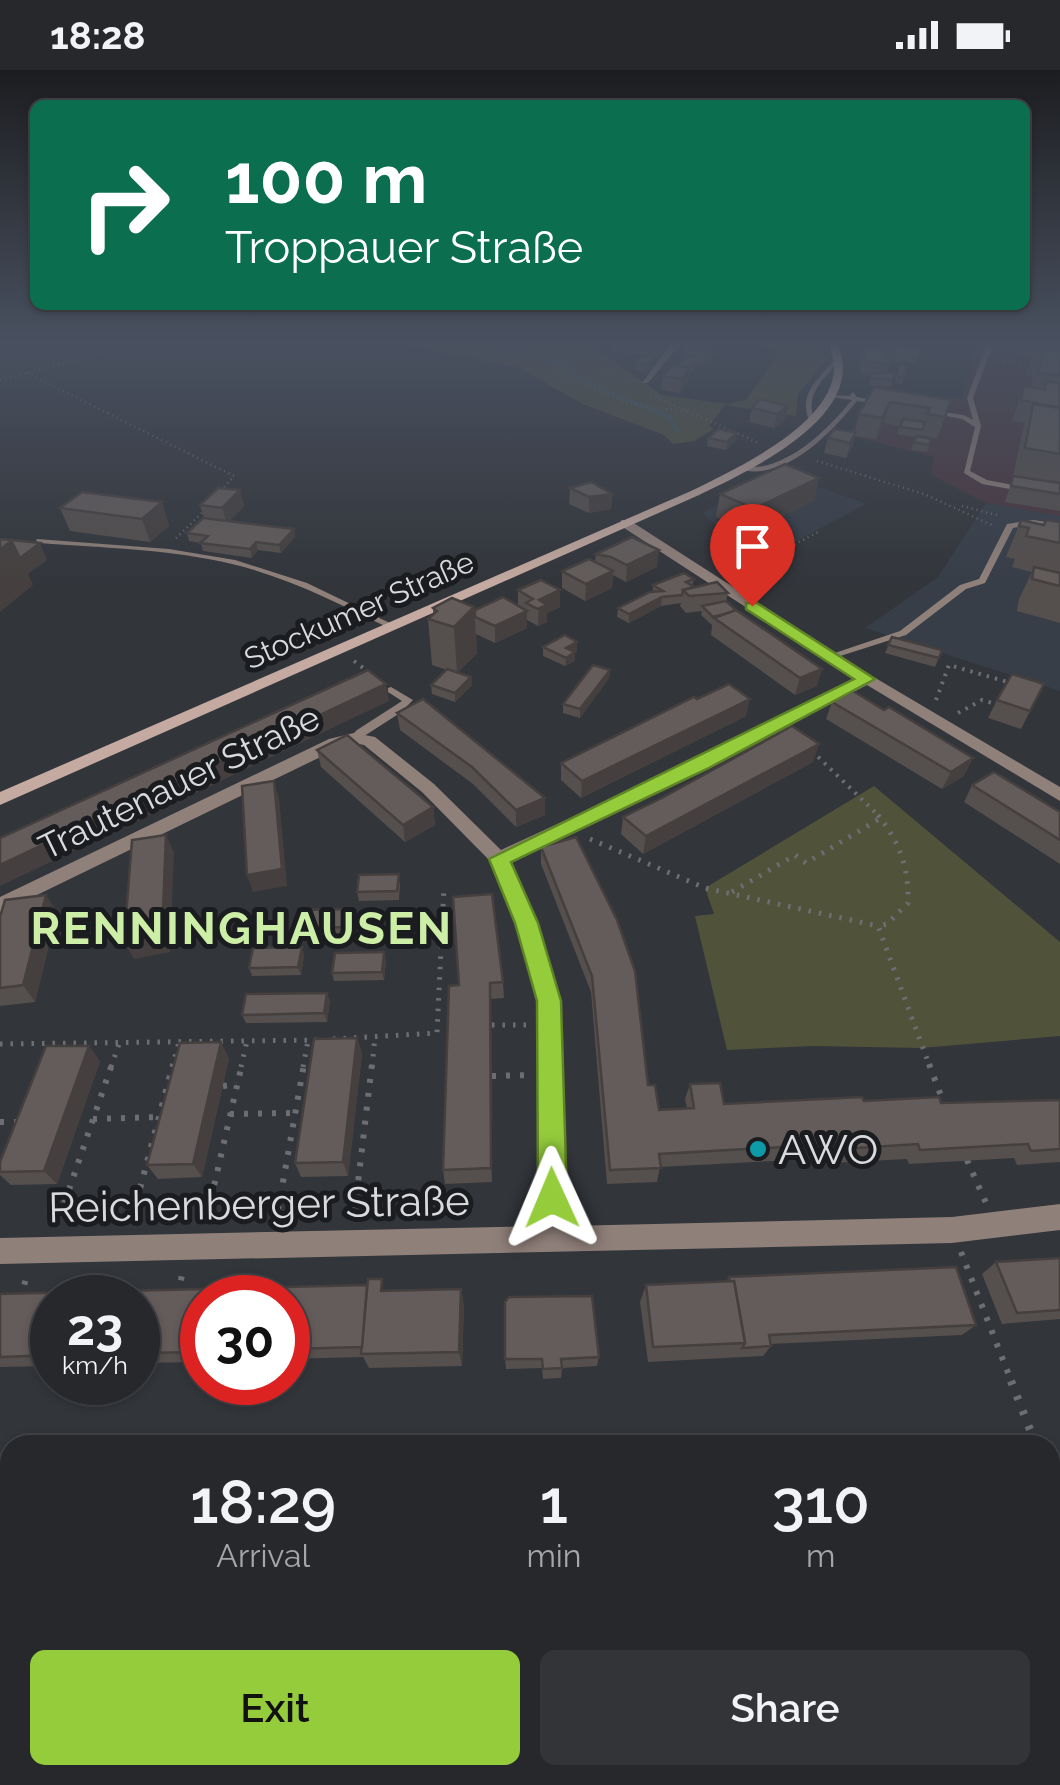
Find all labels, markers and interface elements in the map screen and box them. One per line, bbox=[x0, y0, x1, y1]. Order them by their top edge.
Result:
text: 18:28 bbox=[50, 13, 146, 58]
text: 100 m bbox=[225, 137, 428, 219]
icon: right bbox=[60, 140, 190, 270]
text: Troppauer Straße bbox=[225, 221, 583, 274]
pin bbox=[710, 504, 795, 607]
icon: arrive bbox=[725, 519, 780, 574]
street label: Stockumer Straße bbox=[239, 544, 479, 676]
street label: Trautenauer Straße bbox=[32, 696, 326, 868]
district label: RENNINGHAUSEN bbox=[30, 902, 454, 955]
place label: AWO bbox=[778, 1125, 878, 1174]
marker: AWO bbox=[747, 1138, 769, 1160]
position arrow bbox=[500, 1146, 604, 1250]
street label: Reichenberger Straße bbox=[48, 1176, 470, 1232]
speed limit sign: 30 bbox=[180, 1275, 310, 1405]
text: 23 bbox=[67, 1298, 123, 1357]
text: km/h bbox=[62, 1350, 128, 1380]
text: 18:29 bbox=[190, 1467, 336, 1537]
text: 1 bbox=[540, 1467, 568, 1537]
text: 310 bbox=[772, 1467, 870, 1537]
text: Arrival bbox=[216, 1537, 310, 1574]
text: min bbox=[526, 1537, 581, 1574]
text: m bbox=[806, 1537, 835, 1574]
button: Exit bbox=[30, 1650, 520, 1765]
button: Share bbox=[540, 1650, 1030, 1765]

